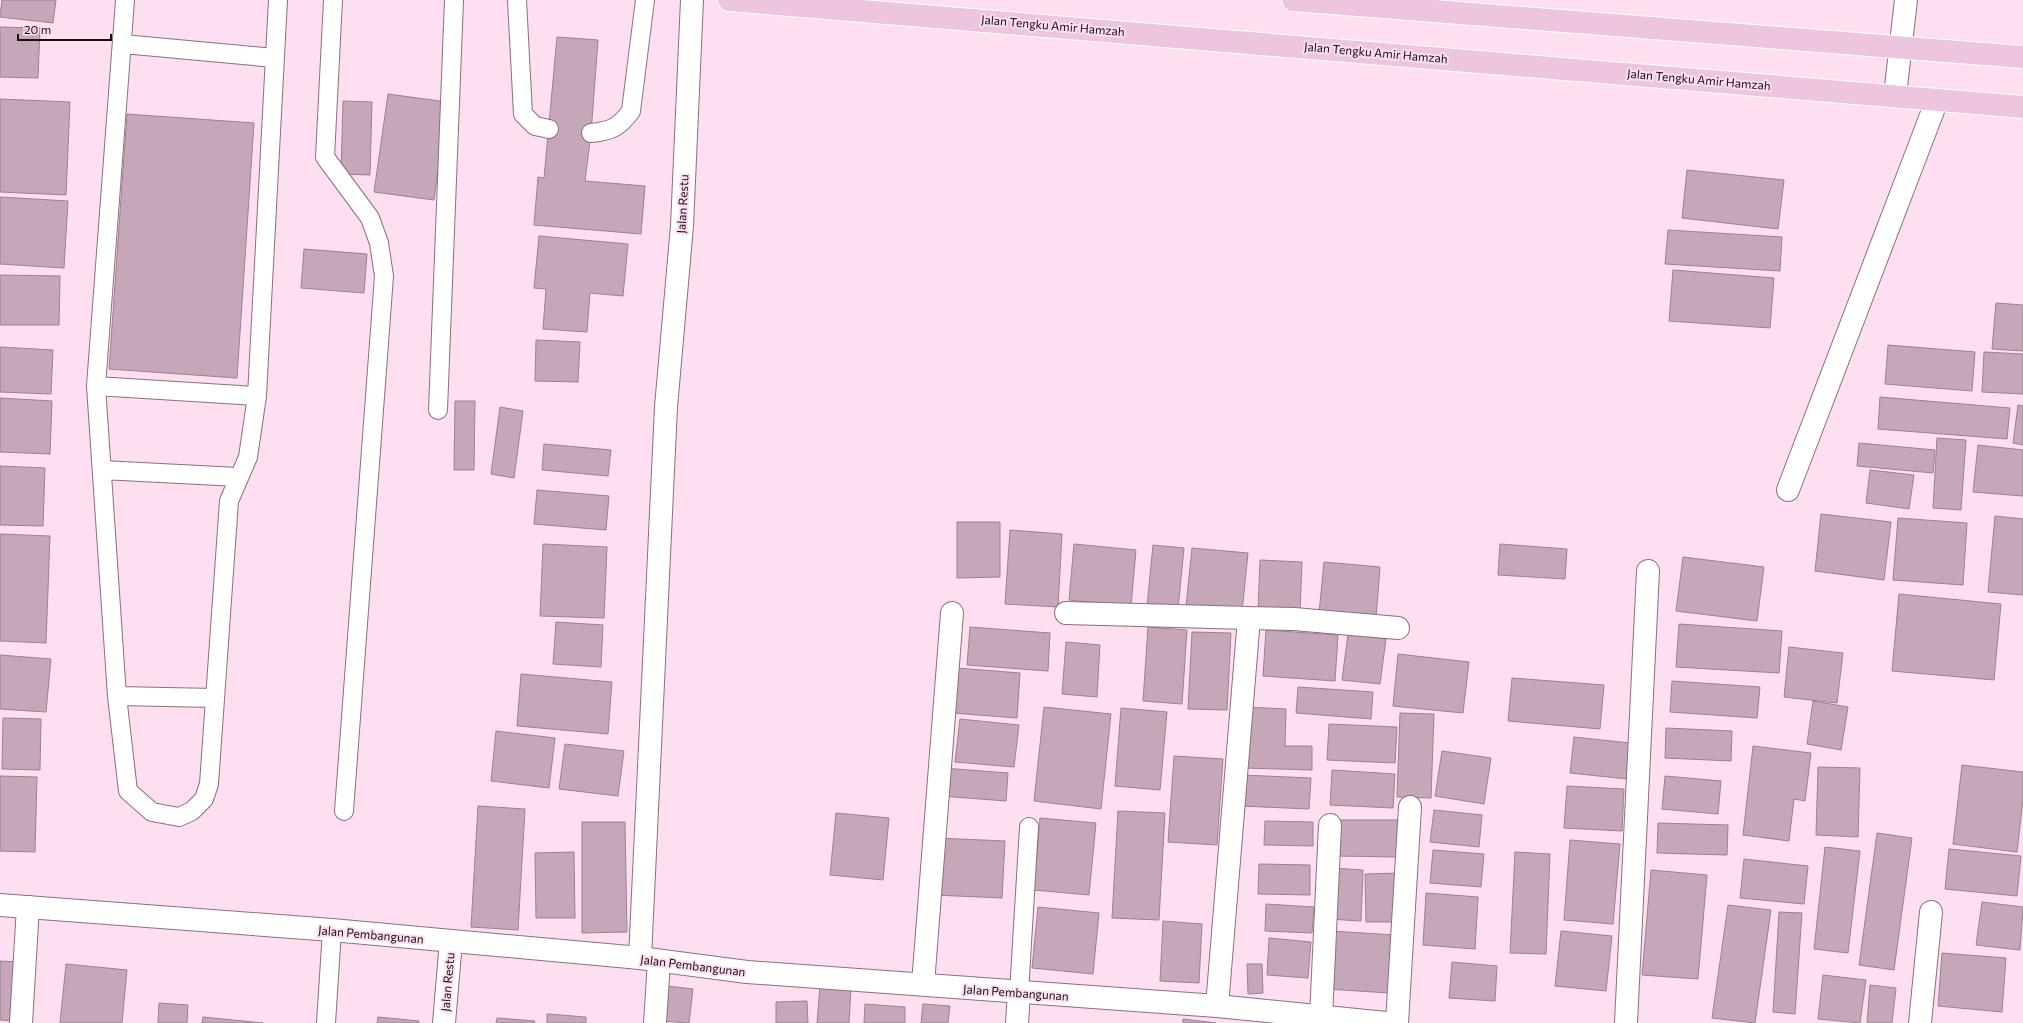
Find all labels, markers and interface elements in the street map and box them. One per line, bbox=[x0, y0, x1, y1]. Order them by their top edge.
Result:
street label: Jalan Tengku Amir Hamzah bbox=[981, 12, 1125, 39]
scale bar bbox=[18, 16, 111, 42]
text: 20 m bbox=[24, 22, 51, 36]
street label: Jalan Tengku Amir Hamzah bbox=[1304, 39, 1448, 66]
street label: Jalan Tengku Amir Hamzah bbox=[1627, 66, 1771, 93]
street label: Jalan Restu bbox=[673, 174, 692, 234]
street label: Jalan Pembangunan bbox=[318, 922, 424, 947]
street label: Jalan Restu bbox=[437, 952, 458, 1012]
street label: Jalan Pembangunan bbox=[639, 952, 746, 979]
street label: Jalan Pembangunan bbox=[963, 981, 1069, 1004]

